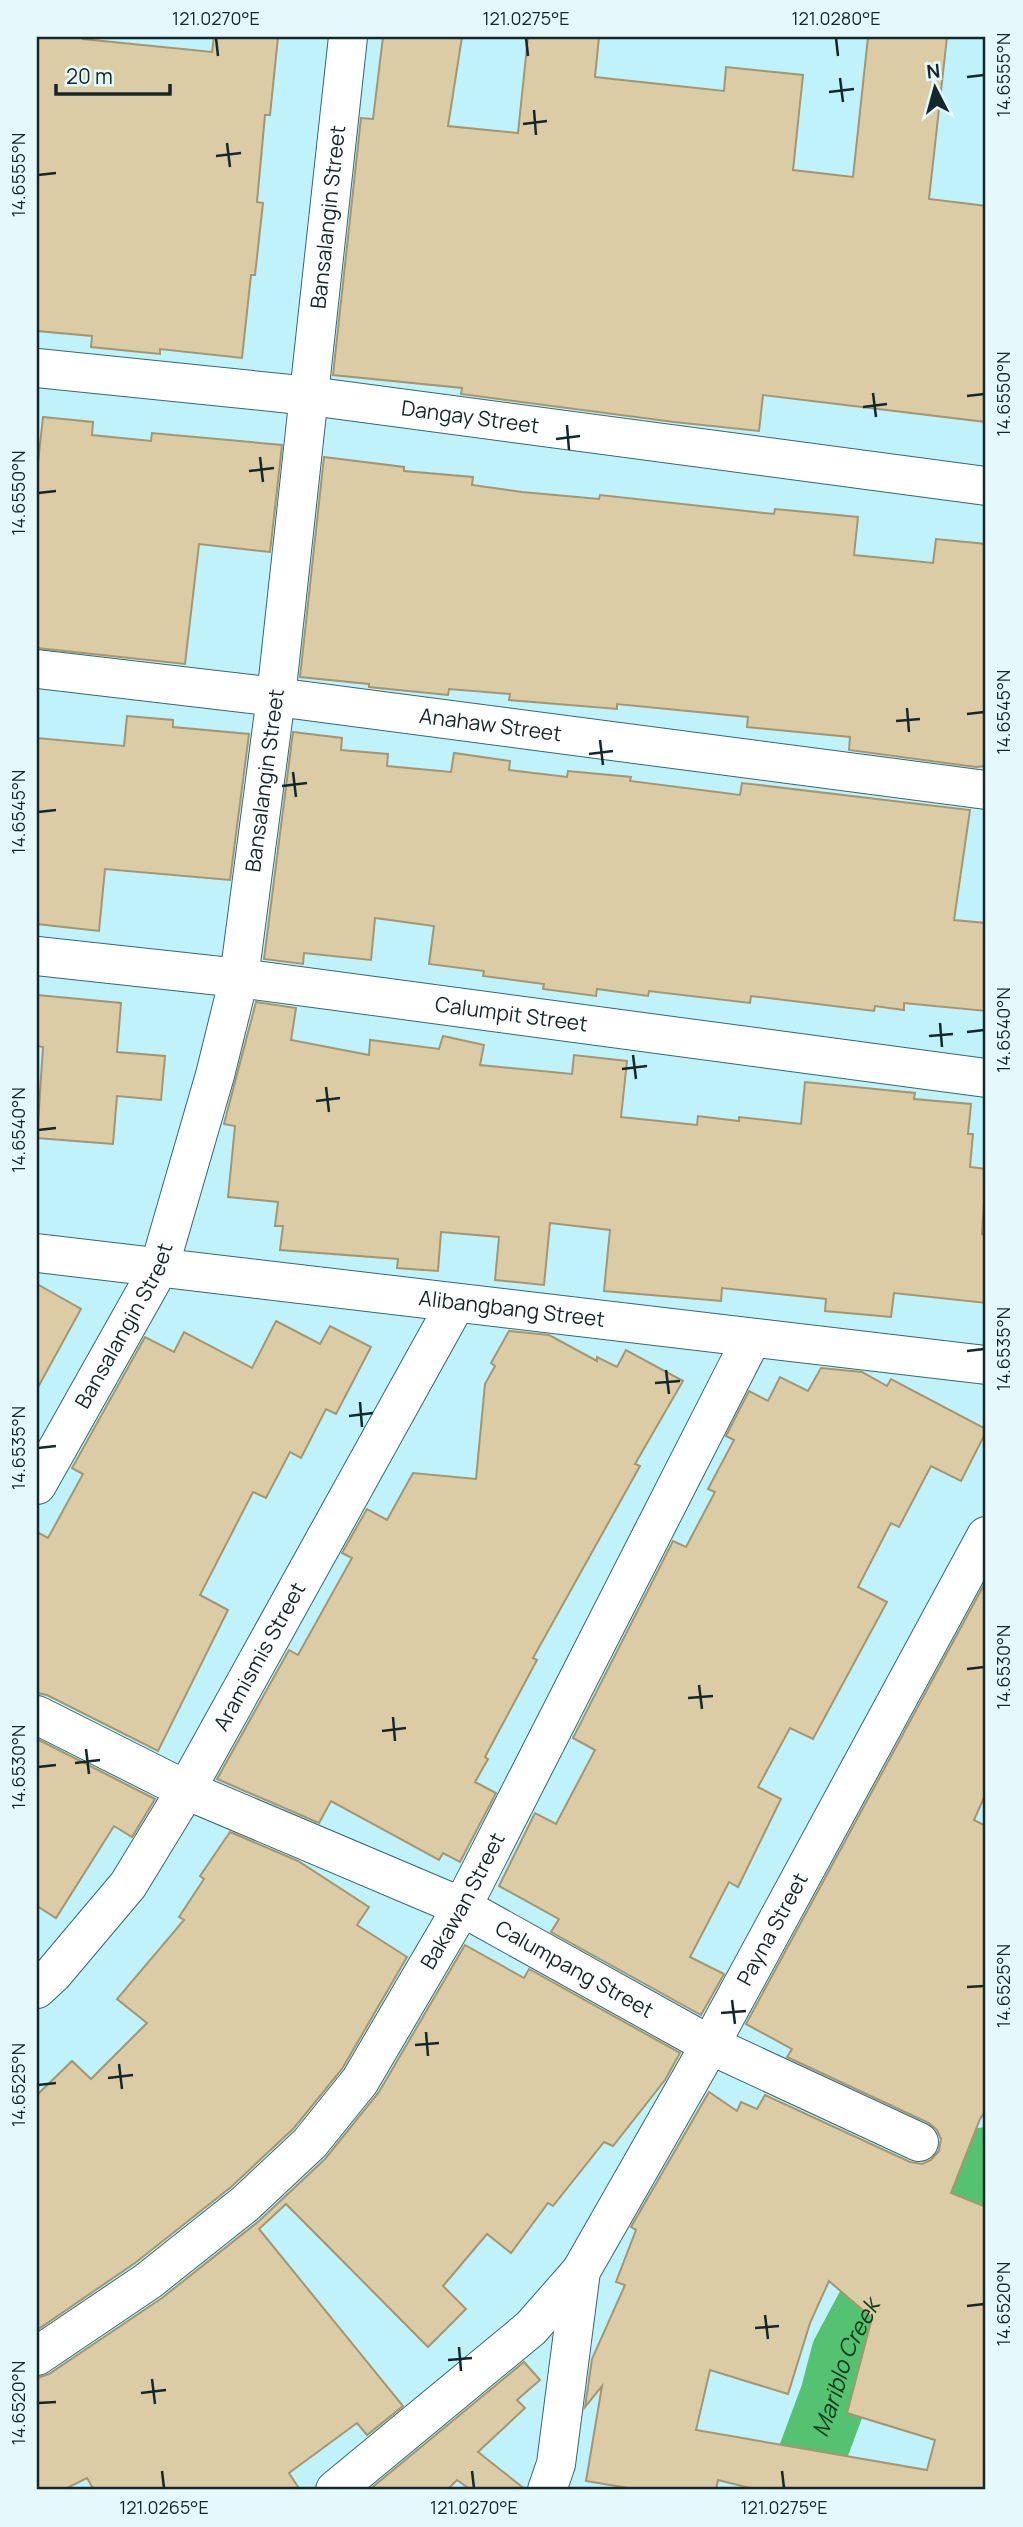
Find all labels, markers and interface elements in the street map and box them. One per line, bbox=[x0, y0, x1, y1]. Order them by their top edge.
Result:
text: 121.0270°E bbox=[172, 6, 260, 30]
text: 121.0275°E bbox=[482, 6, 570, 30]
text: 121.0280°E bbox=[791, 6, 881, 30]
text: 14.6555°N bbox=[991, 33, 1015, 117]
scale bar bbox=[56, 52, 170, 96]
north arrow bbox=[900, 52, 970, 122]
text: N bbox=[925, 57, 941, 85]
text: 20 m bbox=[66, 62, 113, 90]
street label: Bansalangin Street bbox=[303, 124, 351, 310]
text: 14.6555°N bbox=[6, 133, 30, 217]
text: 14.6550°N bbox=[991, 351, 1015, 437]
street label: Dangay Street bbox=[400, 393, 541, 439]
text: 14.6550°N bbox=[6, 450, 30, 536]
text: 14.6545°N bbox=[991, 670, 1015, 754]
street label: Bansalangin Street bbox=[238, 687, 290, 874]
street label: Anahaw Street bbox=[418, 701, 564, 747]
text: 14.6545°N bbox=[6, 770, 30, 854]
text: 14.6540°N bbox=[991, 987, 1015, 1073]
street label: Calumpit Street bbox=[434, 989, 589, 1038]
text: 14.6540°N bbox=[6, 1087, 30, 1173]
street label: Bansalangin Street bbox=[68, 1239, 179, 1413]
street label: Alibangbang Street bbox=[417, 1283, 606, 1333]
text: 14.6535°N bbox=[991, 1307, 1015, 1391]
text: 14.6535°N bbox=[6, 1406, 30, 1490]
street label: Aramismis Street bbox=[207, 1577, 311, 1735]
text: 14.6530°N bbox=[991, 1625, 1015, 1709]
text: 14.6530°N bbox=[6, 1725, 30, 1809]
street label: Bakawan Street bbox=[414, 1827, 511, 1974]
street label: Payna Street bbox=[730, 1867, 814, 1990]
street label: Calumpang Street bbox=[491, 1913, 659, 2024]
text: 14.6525°N bbox=[991, 1944, 1015, 2028]
text: 14.6525°N bbox=[6, 2043, 30, 2127]
text: 14.6520°N bbox=[991, 2262, 1015, 2346]
water label: Mariblo Creek bbox=[803, 2290, 888, 2441]
text: 14.6520°N bbox=[6, 2361, 30, 2445]
text: 121.0265°E bbox=[119, 2495, 209, 2519]
text: 121.0270°E bbox=[430, 2495, 518, 2519]
text: 121.0275°E bbox=[740, 2495, 828, 2519]

